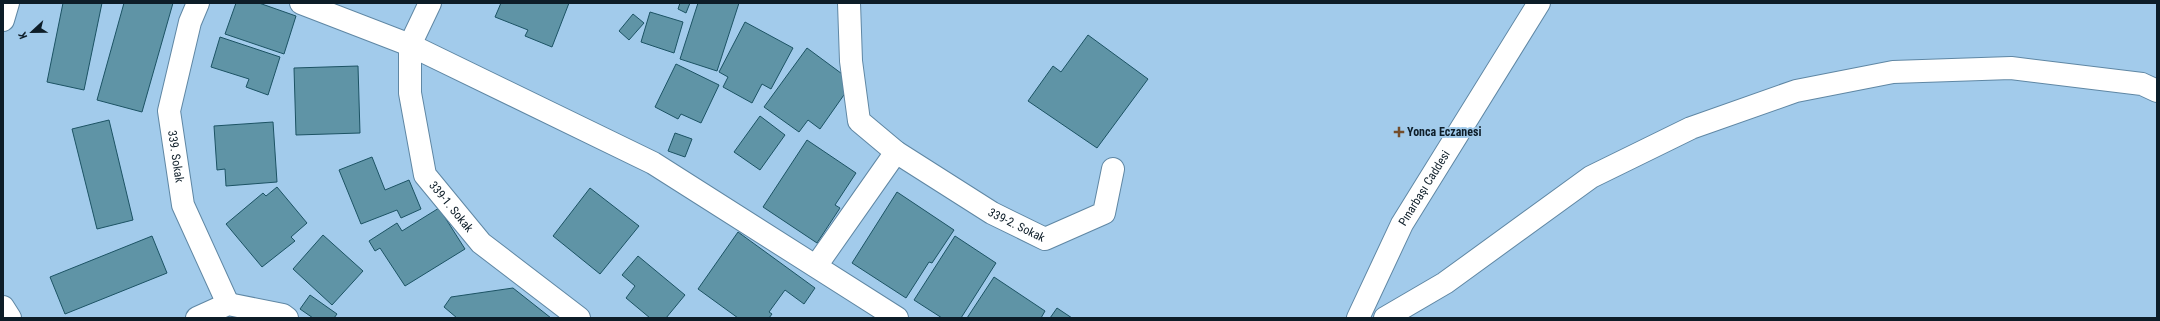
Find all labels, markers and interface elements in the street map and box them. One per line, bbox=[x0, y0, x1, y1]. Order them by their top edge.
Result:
north arrow bbox=[12, 12, 52, 52]
text: K bbox=[16, 29, 30, 41]
place label: Yonca Eczanesi bbox=[1407, 125, 1481, 139]
marker: Yonca Eczanesi bbox=[1394, 127, 1404, 137]
street label: 339. Sokak bbox=[165, 129, 187, 184]
street label: Pınarbaşı Caddesi bbox=[1396, 148, 1453, 228]
street label: 339-1. Sokak bbox=[426, 179, 476, 235]
street label: 339-2. Sokak bbox=[985, 205, 1048, 245]

